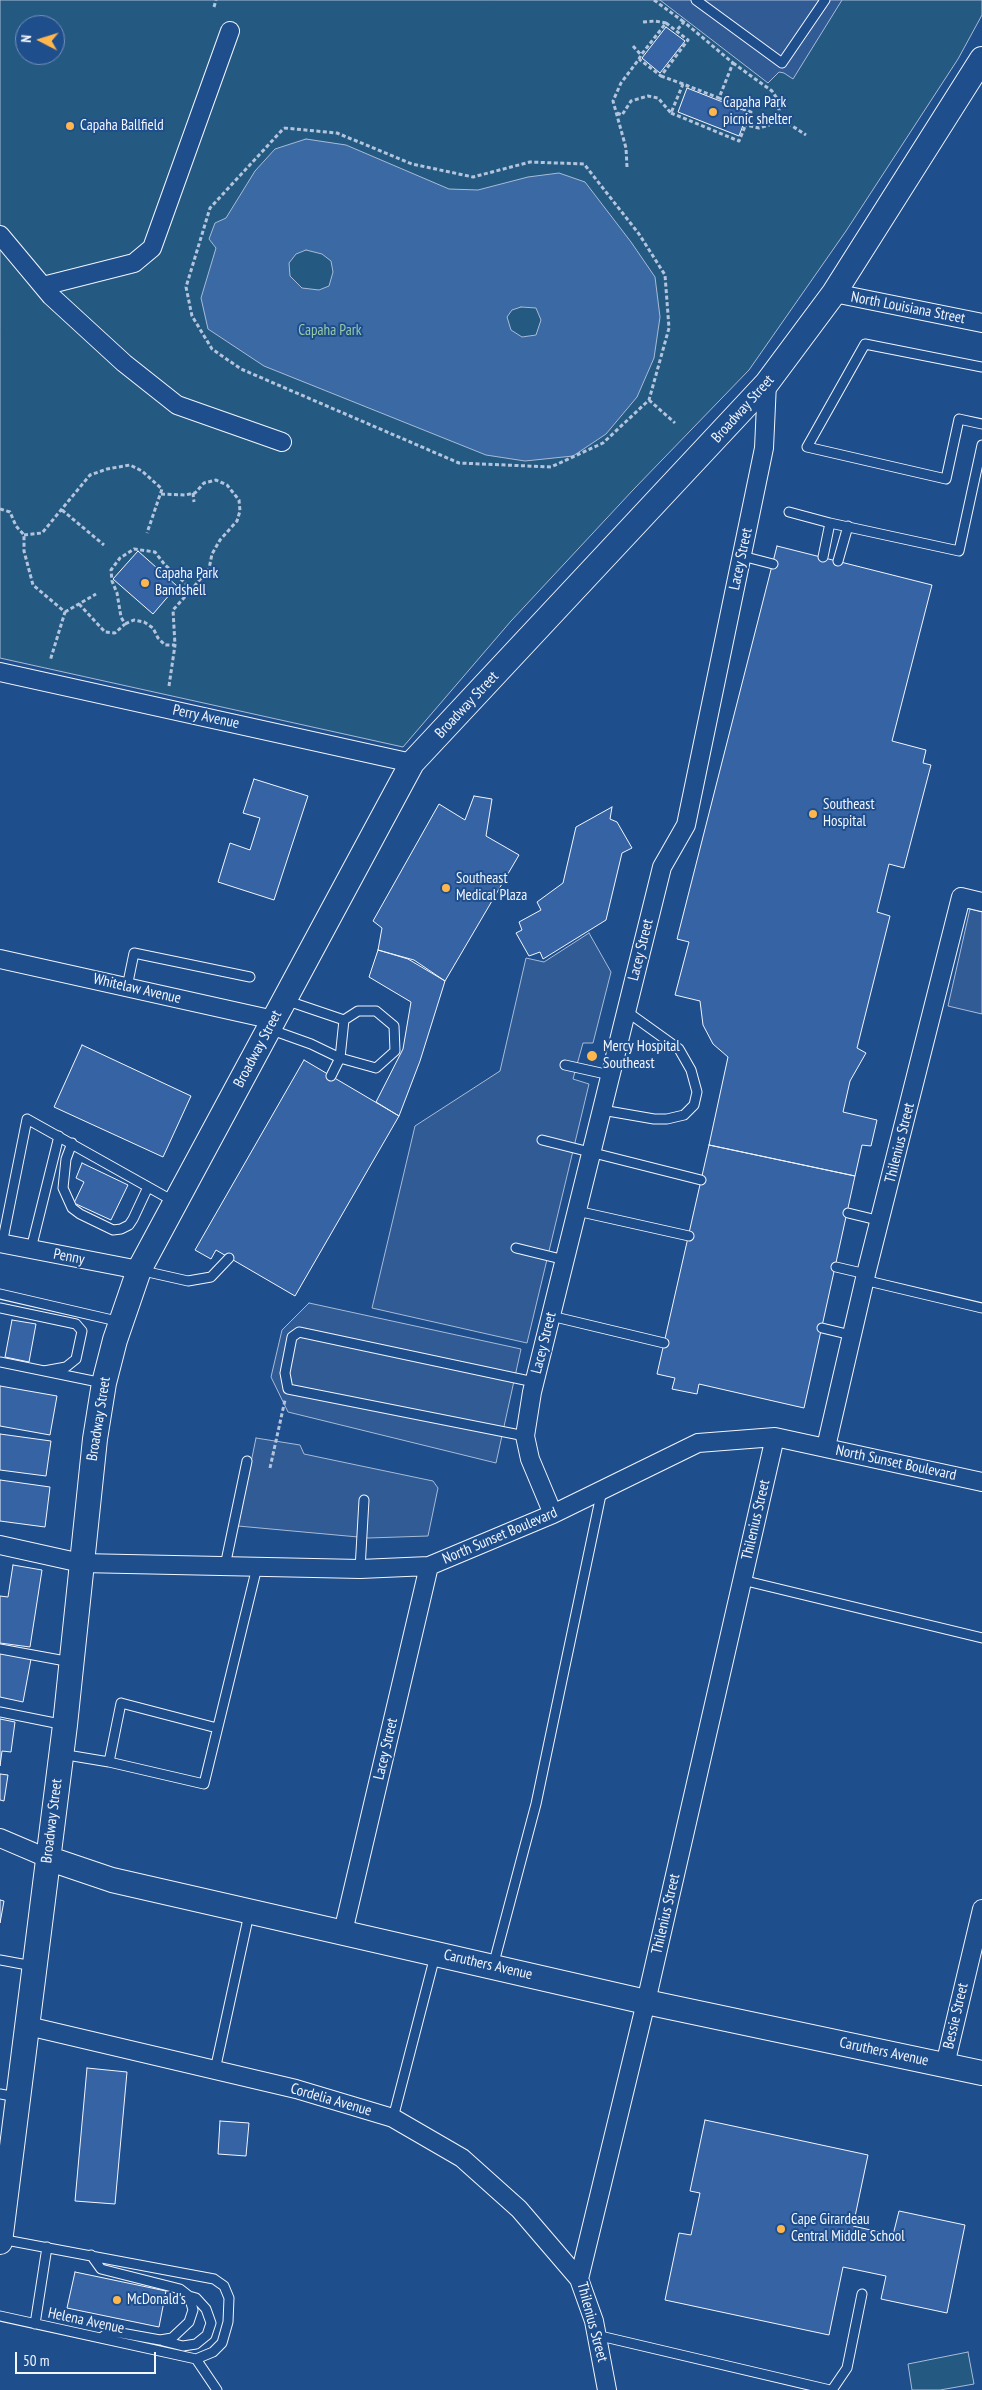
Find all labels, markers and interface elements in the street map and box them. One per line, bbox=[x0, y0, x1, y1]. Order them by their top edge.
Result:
north arrow bbox=[15, 15, 65, 65]
text: N bbox=[17, 34, 35, 43]
place label: Capaha Park picnic shelter bbox=[723, 94, 792, 129]
marker: Capaha Park picnic shelter bbox=[707, 106, 719, 118]
place label: Capaha Ballfield bbox=[80, 117, 164, 135]
marker: Capaha Ballfield bbox=[64, 120, 76, 132]
street label: North Louisiana Street bbox=[849, 288, 967, 328]
park label: Capaha Park bbox=[298, 322, 362, 340]
street label: Broadway Street bbox=[708, 371, 778, 447]
street label: Lacey Street bbox=[726, 526, 756, 592]
place label: Capaha Park Bandshell bbox=[155, 565, 218, 600]
marker: Capaha Park Bandshell bbox=[139, 577, 151, 589]
street label: Broadway Street bbox=[431, 668, 503, 742]
street label: Perry Avenue bbox=[171, 701, 241, 733]
place label: Southeast Hospital bbox=[823, 796, 875, 831]
marker: Southeast Hospital bbox=[807, 808, 819, 820]
place label: Southeast Medical Plaza bbox=[456, 870, 527, 905]
marker: Southeast Medical Plaza bbox=[440, 882, 452, 894]
street label: Lacey Street bbox=[625, 917, 657, 983]
street label: Whitelaw Avenue bbox=[91, 970, 183, 1008]
street label: Broadway Street bbox=[230, 1007, 286, 1091]
place label: Mercy Hospital Southeast bbox=[603, 1038, 680, 1073]
marker: Mercy Hospital Southeast bbox=[585, 1049, 599, 1063]
street label: Thilenius Street bbox=[881, 1101, 919, 1185]
street label: Penny bbox=[52, 1245, 86, 1269]
street label: Lacey Street bbox=[528, 1310, 560, 1376]
street label: Broadway Street bbox=[83, 1376, 115, 1462]
street label: North Sunset Boulevard bbox=[834, 1441, 958, 1485]
street label: Thilenius Street bbox=[738, 1478, 774, 1562]
street label: North Sunset Boulevard bbox=[440, 1504, 560, 1568]
street label: Lacey Street bbox=[370, 1716, 402, 1782]
street label: Broadway Street bbox=[38, 1778, 66, 1864]
street label: Thilenius Street bbox=[648, 1872, 684, 1956]
street label: Caruthers Avenue bbox=[442, 1946, 534, 1984]
street label: Bessie Street bbox=[940, 1981, 972, 2051]
street label: Caruthers Avenue bbox=[838, 2034, 930, 2070]
street label: Cordelia Avenue bbox=[288, 2080, 374, 2120]
place label: Cape Girardeau Central Middle School bbox=[791, 2211, 905, 2246]
marker: Cape Girardeau Central Middle School bbox=[775, 2223, 787, 2235]
street label: Thilenius Street bbox=[573, 2280, 611, 2364]
place label: McDonald's bbox=[127, 2291, 186, 2309]
marker: McDonald's bbox=[111, 2294, 123, 2306]
street label: Helena Avenue bbox=[46, 2304, 126, 2338]
scale bar bbox=[18, 2342, 159, 2374]
text: 50 m bbox=[23, 2351, 49, 2370]

